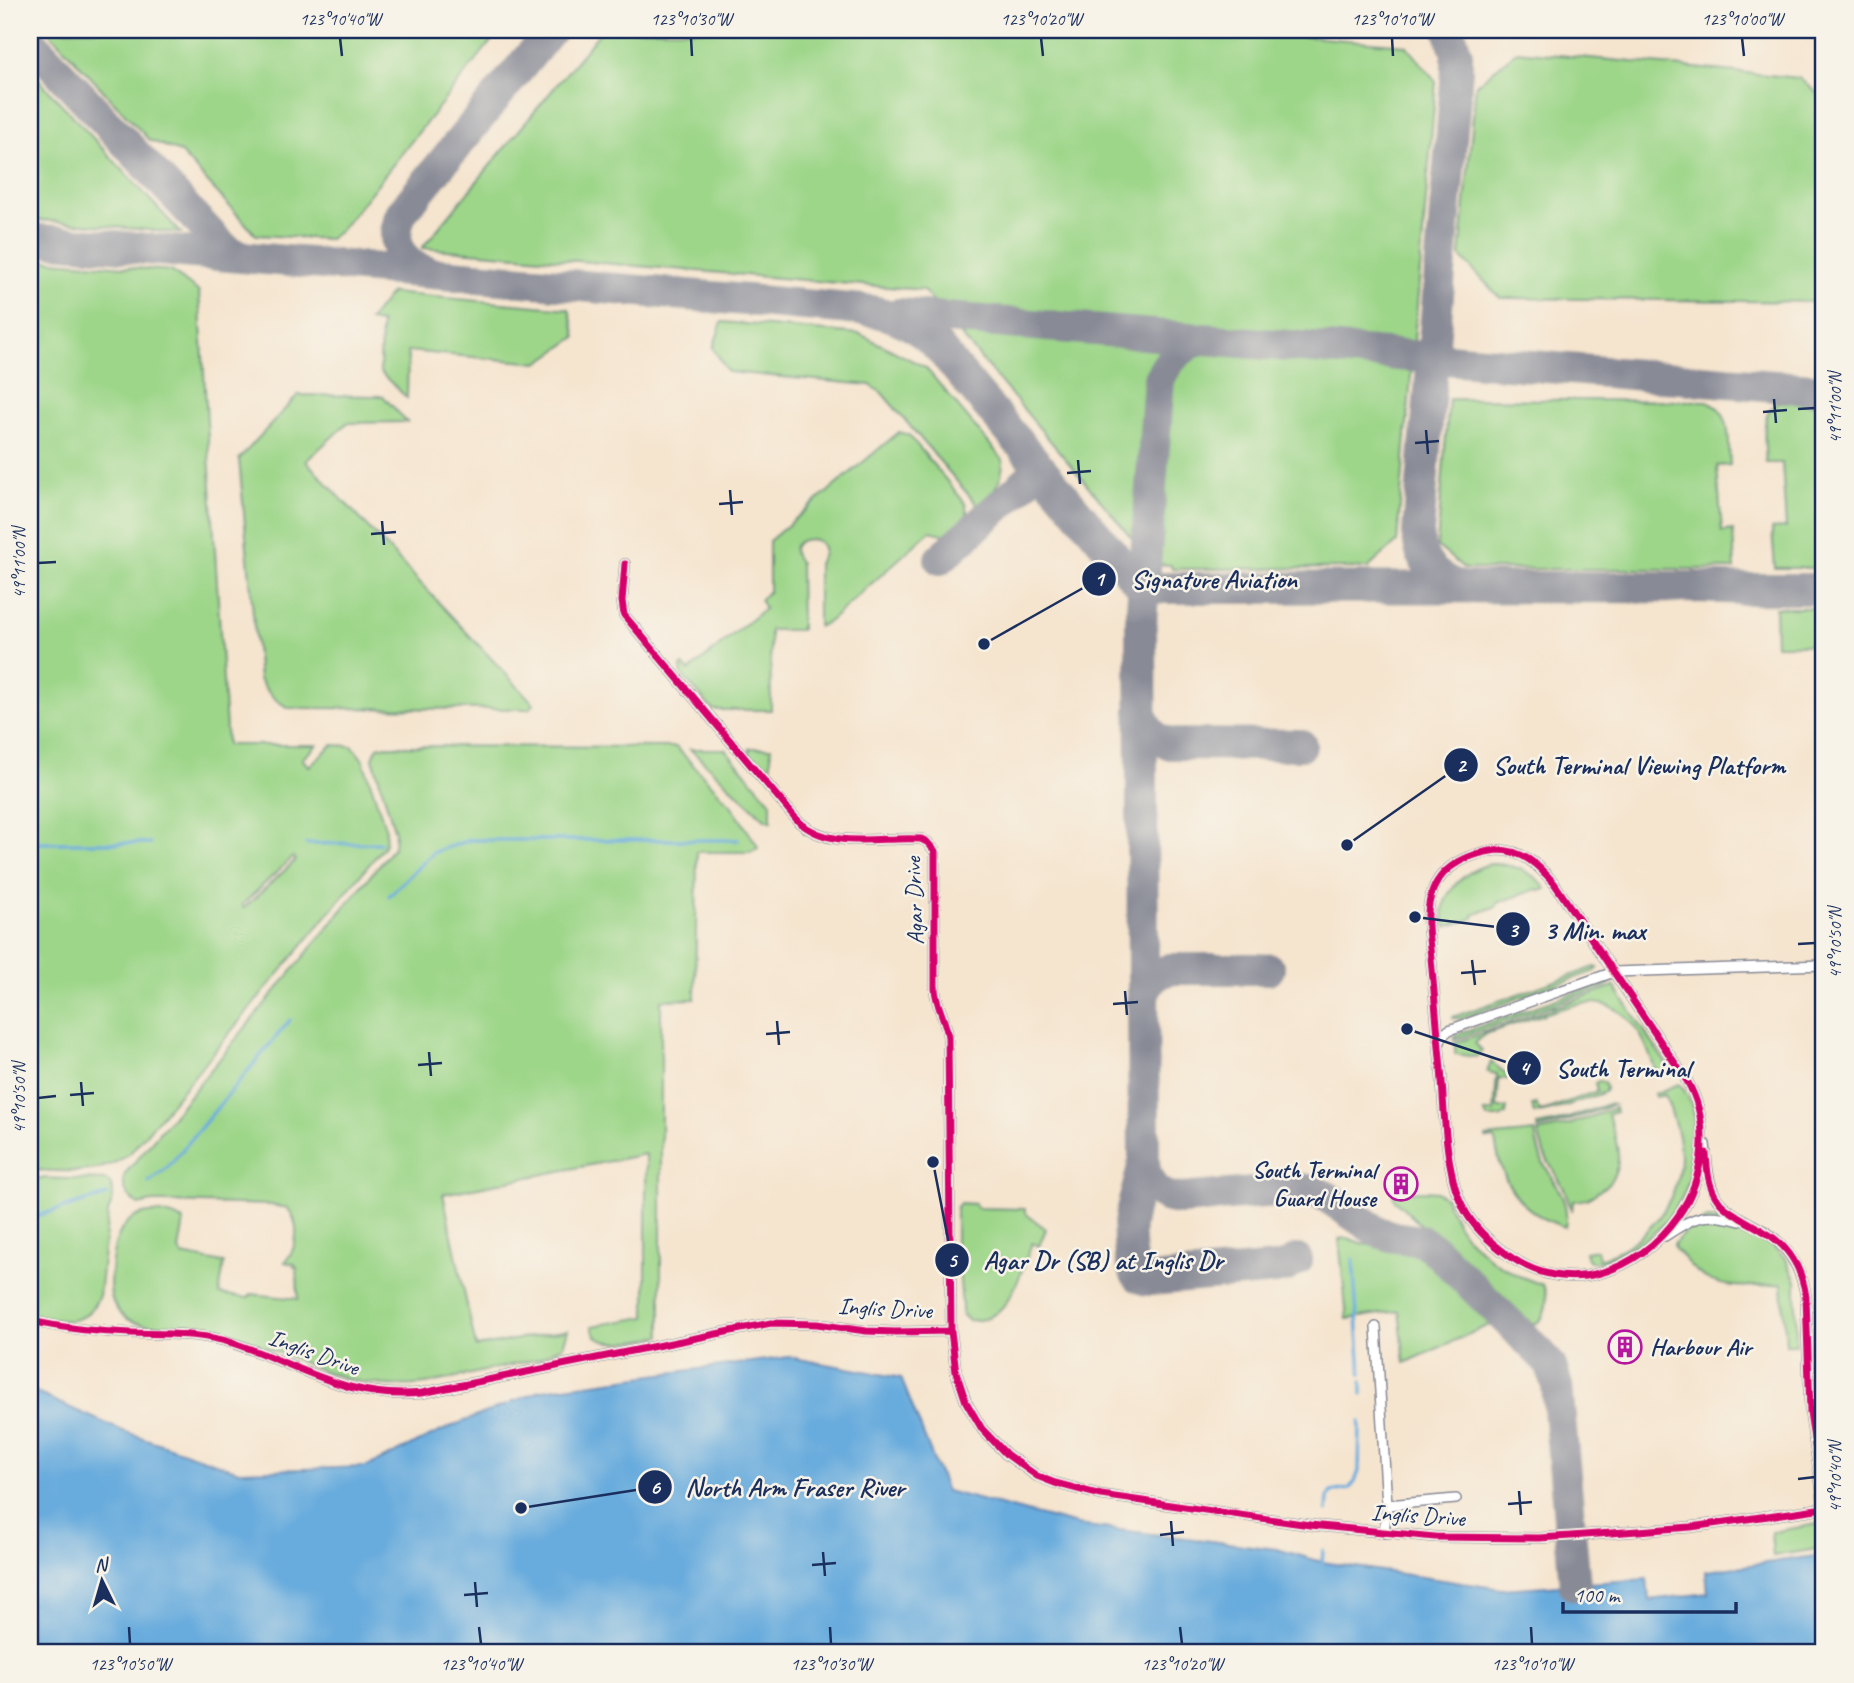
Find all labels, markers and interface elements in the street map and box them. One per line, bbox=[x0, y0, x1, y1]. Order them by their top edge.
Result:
text: 123°10'40"W bbox=[299, 8, 384, 30]
text: 123°10'30"W bbox=[650, 8, 735, 30]
text: 123°10'20"W bbox=[1000, 8, 1085, 30]
text: 123°10'10"W bbox=[1351, 8, 1436, 30]
text: 123°10'00"W bbox=[1701, 8, 1786, 30]
text: 49°11'00"N bbox=[1824, 369, 1846, 443]
text: 49°11'00"N bbox=[8, 524, 30, 598]
callout: Signature Aviation bbox=[1082, 555, 1311, 602]
text: Signature Aviation bbox=[1131, 563, 1298, 596]
text: 1 bbox=[1094, 566, 1106, 592]
callout: South Terminal Viewing Platform bbox=[1443, 742, 1800, 789]
text: South Terminal Viewing Platform bbox=[1493, 749, 1787, 782]
text: 2 bbox=[1456, 752, 1468, 778]
street label: Agar Drive bbox=[897, 854, 931, 946]
text: 49°10'50"N bbox=[1824, 904, 1846, 978]
callout: 3 Min. max bbox=[1495, 906, 1659, 953]
text: 3 Min. max bbox=[1545, 914, 1648, 947]
text: 3 bbox=[1508, 917, 1520, 943]
callout: South Terminal bbox=[1507, 1045, 1705, 1092]
text: South Terminal bbox=[1556, 1052, 1696, 1085]
text: 4 bbox=[1519, 1055, 1531, 1081]
text: 49°10'50"N bbox=[8, 1059, 30, 1133]
place label: South Terminal Guard House bbox=[1252, 1155, 1381, 1213]
building icon: South Terminal Guard House bbox=[1382, 1165, 1420, 1203]
callout: Agar Dr (SB) at Inglis Dr bbox=[935, 1236, 1237, 1283]
text: Agar Dr (SB) at Inglis Dr bbox=[983, 1244, 1225, 1277]
text: 5 bbox=[947, 1247, 958, 1273]
street label: Inglis Drive bbox=[837, 1291, 935, 1326]
street label: Inglis Drive bbox=[265, 1322, 365, 1383]
building icon: Harbour Air bbox=[1606, 1328, 1644, 1366]
place label: Harbour Air bbox=[1650, 1332, 1754, 1362]
text: 49°10'40"N bbox=[1824, 1438, 1846, 1512]
callout: North Arm Fraser River bbox=[637, 1463, 919, 1510]
text: North Arm Fraser River bbox=[686, 1471, 907, 1504]
text: 6 bbox=[650, 1474, 662, 1500]
street label: Inglis Drive bbox=[1370, 1497, 1468, 1533]
north arrow bbox=[66, 1546, 136, 1616]
text: N bbox=[94, 1552, 111, 1578]
scale bar bbox=[1563, 1571, 1737, 1615]
text: 100 m bbox=[1574, 1582, 1621, 1608]
text: 123°10'50"W bbox=[89, 1653, 174, 1675]
text: 123°10'40"W bbox=[440, 1653, 525, 1675]
text: 123°10'30"W bbox=[790, 1653, 875, 1675]
text: 123°10'20"W bbox=[1141, 1653, 1226, 1675]
text: 123°10'10"W bbox=[1491, 1653, 1576, 1675]

